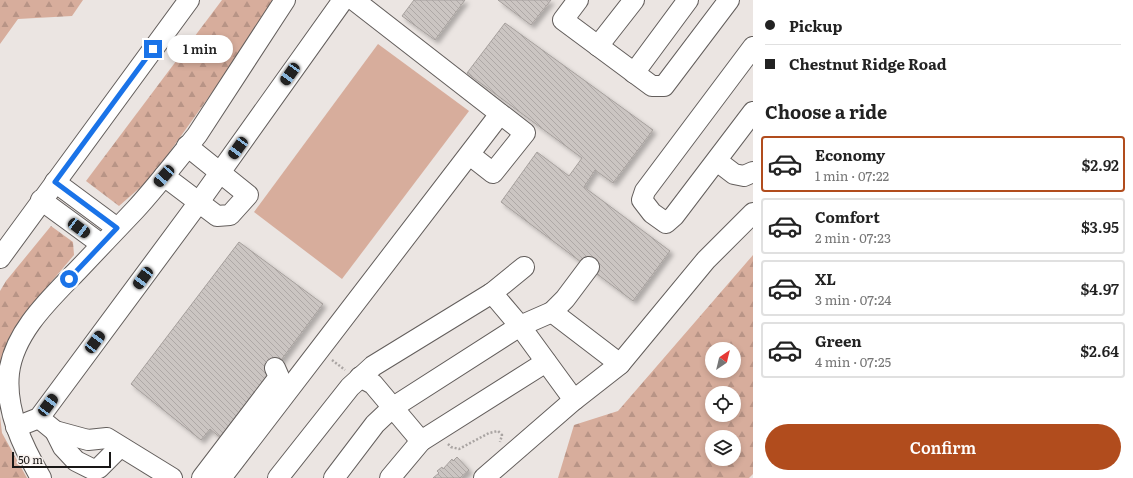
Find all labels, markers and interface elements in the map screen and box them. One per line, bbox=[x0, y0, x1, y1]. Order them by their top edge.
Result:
text: Pickup bbox=[789, 14, 842, 37]
callout: 1 min bbox=[167, 35, 233, 63]
text: 1 min bbox=[183, 39, 217, 58]
route end bbox=[144, 40, 162, 58]
text: Chestnut Ridge Road bbox=[789, 52, 947, 75]
car bbox=[278, 61, 302, 87]
text: Choose a ride bbox=[765, 98, 887, 125]
car bbox=[226, 135, 250, 161]
text: Economy bbox=[815, 143, 885, 166]
icon: car bbox=[767, 146, 803, 182]
text: $2.92 bbox=[1081, 153, 1119, 176]
car bbox=[152, 163, 176, 189]
text: 1 min · 07:22 bbox=[815, 166, 889, 185]
text: Comfort bbox=[815, 205, 880, 228]
icon: car bbox=[767, 208, 803, 244]
text: $3.95 bbox=[1081, 215, 1119, 238]
car bbox=[66, 216, 92, 240]
text: 2 min · 07:23 bbox=[815, 228, 891, 247]
car bbox=[131, 265, 155, 291]
text: XL bbox=[815, 267, 836, 290]
route start bbox=[60, 270, 78, 288]
icon: car bbox=[767, 270, 803, 306]
text: $4.97 bbox=[1080, 277, 1119, 300]
text: 3 min · 07:24 bbox=[815, 290, 892, 309]
car bbox=[83, 329, 107, 355]
text: Green bbox=[815, 329, 862, 352]
icon: car bbox=[767, 332, 803, 368]
text: $2.64 bbox=[1080, 339, 1119, 362]
north arrow bbox=[705, 342, 741, 378]
map controls bbox=[705, 342, 741, 466]
text: 4 min · 07:25 bbox=[815, 352, 891, 371]
button: locate bbox=[705, 386, 741, 422]
car bbox=[36, 392, 60, 418]
button: Confirm bbox=[765, 424, 1121, 470]
button: layers bbox=[705, 430, 741, 466]
scale bar bbox=[12, 450, 111, 469]
text: 50 m bbox=[18, 451, 43, 467]

